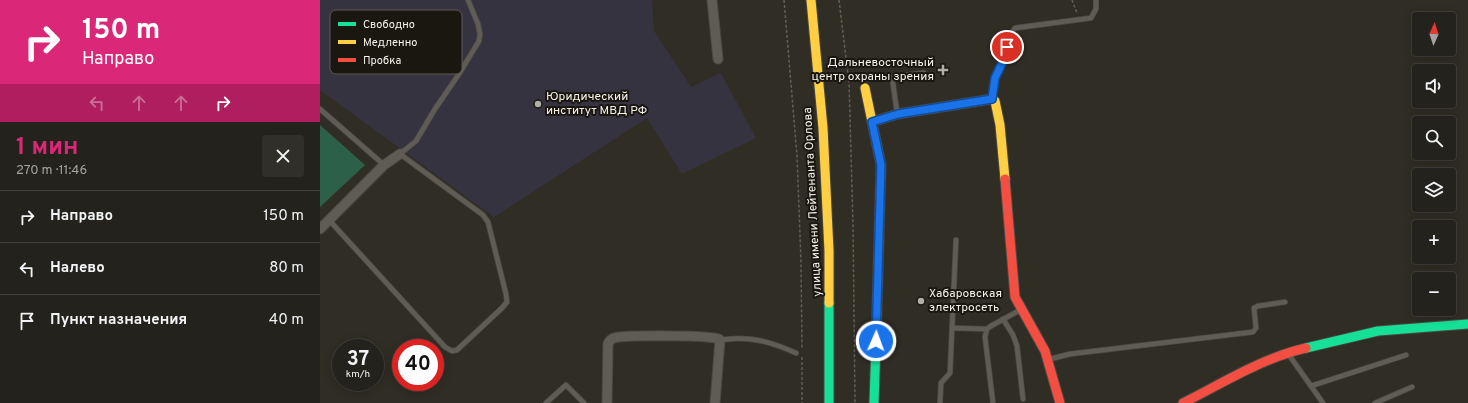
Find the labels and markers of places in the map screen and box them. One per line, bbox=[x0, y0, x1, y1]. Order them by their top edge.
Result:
pin bbox=[990, 30, 1024, 64]
place label: Дальневосточный центр охраны зрения bbox=[812, 55, 934, 85]
marker: Дальневосточный центр охраны зрения bbox=[937, 64, 949, 76]
place label: Юридический институт МВД РФ bbox=[546, 89, 647, 119]
marker: Юридический институт МВД РФ bbox=[533, 99, 543, 109]
place label: Хабаровская электросеть bbox=[929, 286, 1002, 316]
marker: Хабаровская электросеть bbox=[916, 296, 926, 306]

